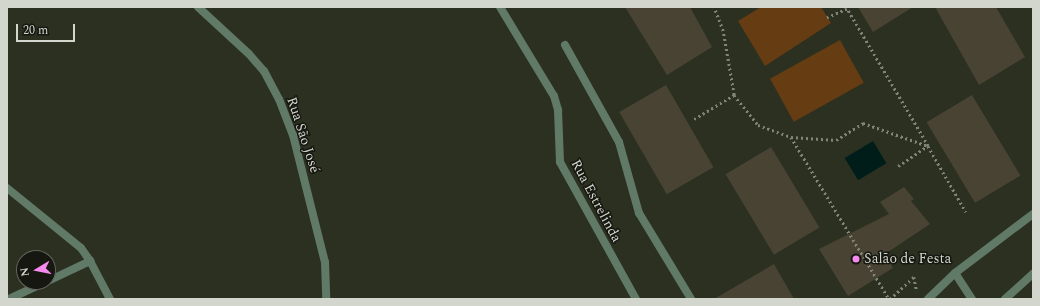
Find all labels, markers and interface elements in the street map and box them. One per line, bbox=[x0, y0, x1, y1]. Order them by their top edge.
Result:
scale bar bbox=[18, 16, 77, 42]
text: 20 m bbox=[23, 21, 48, 40]
street label: Rua São José bbox=[283, 95, 323, 175]
street label: Rua Estrelinda bbox=[567, 157, 625, 245]
north arrow bbox=[16, 250, 56, 290]
place label: Salão de Festa bbox=[864, 251, 951, 267]
marker: Salão de Festa bbox=[851, 254, 861, 264]
text: N bbox=[16, 266, 34, 278]

